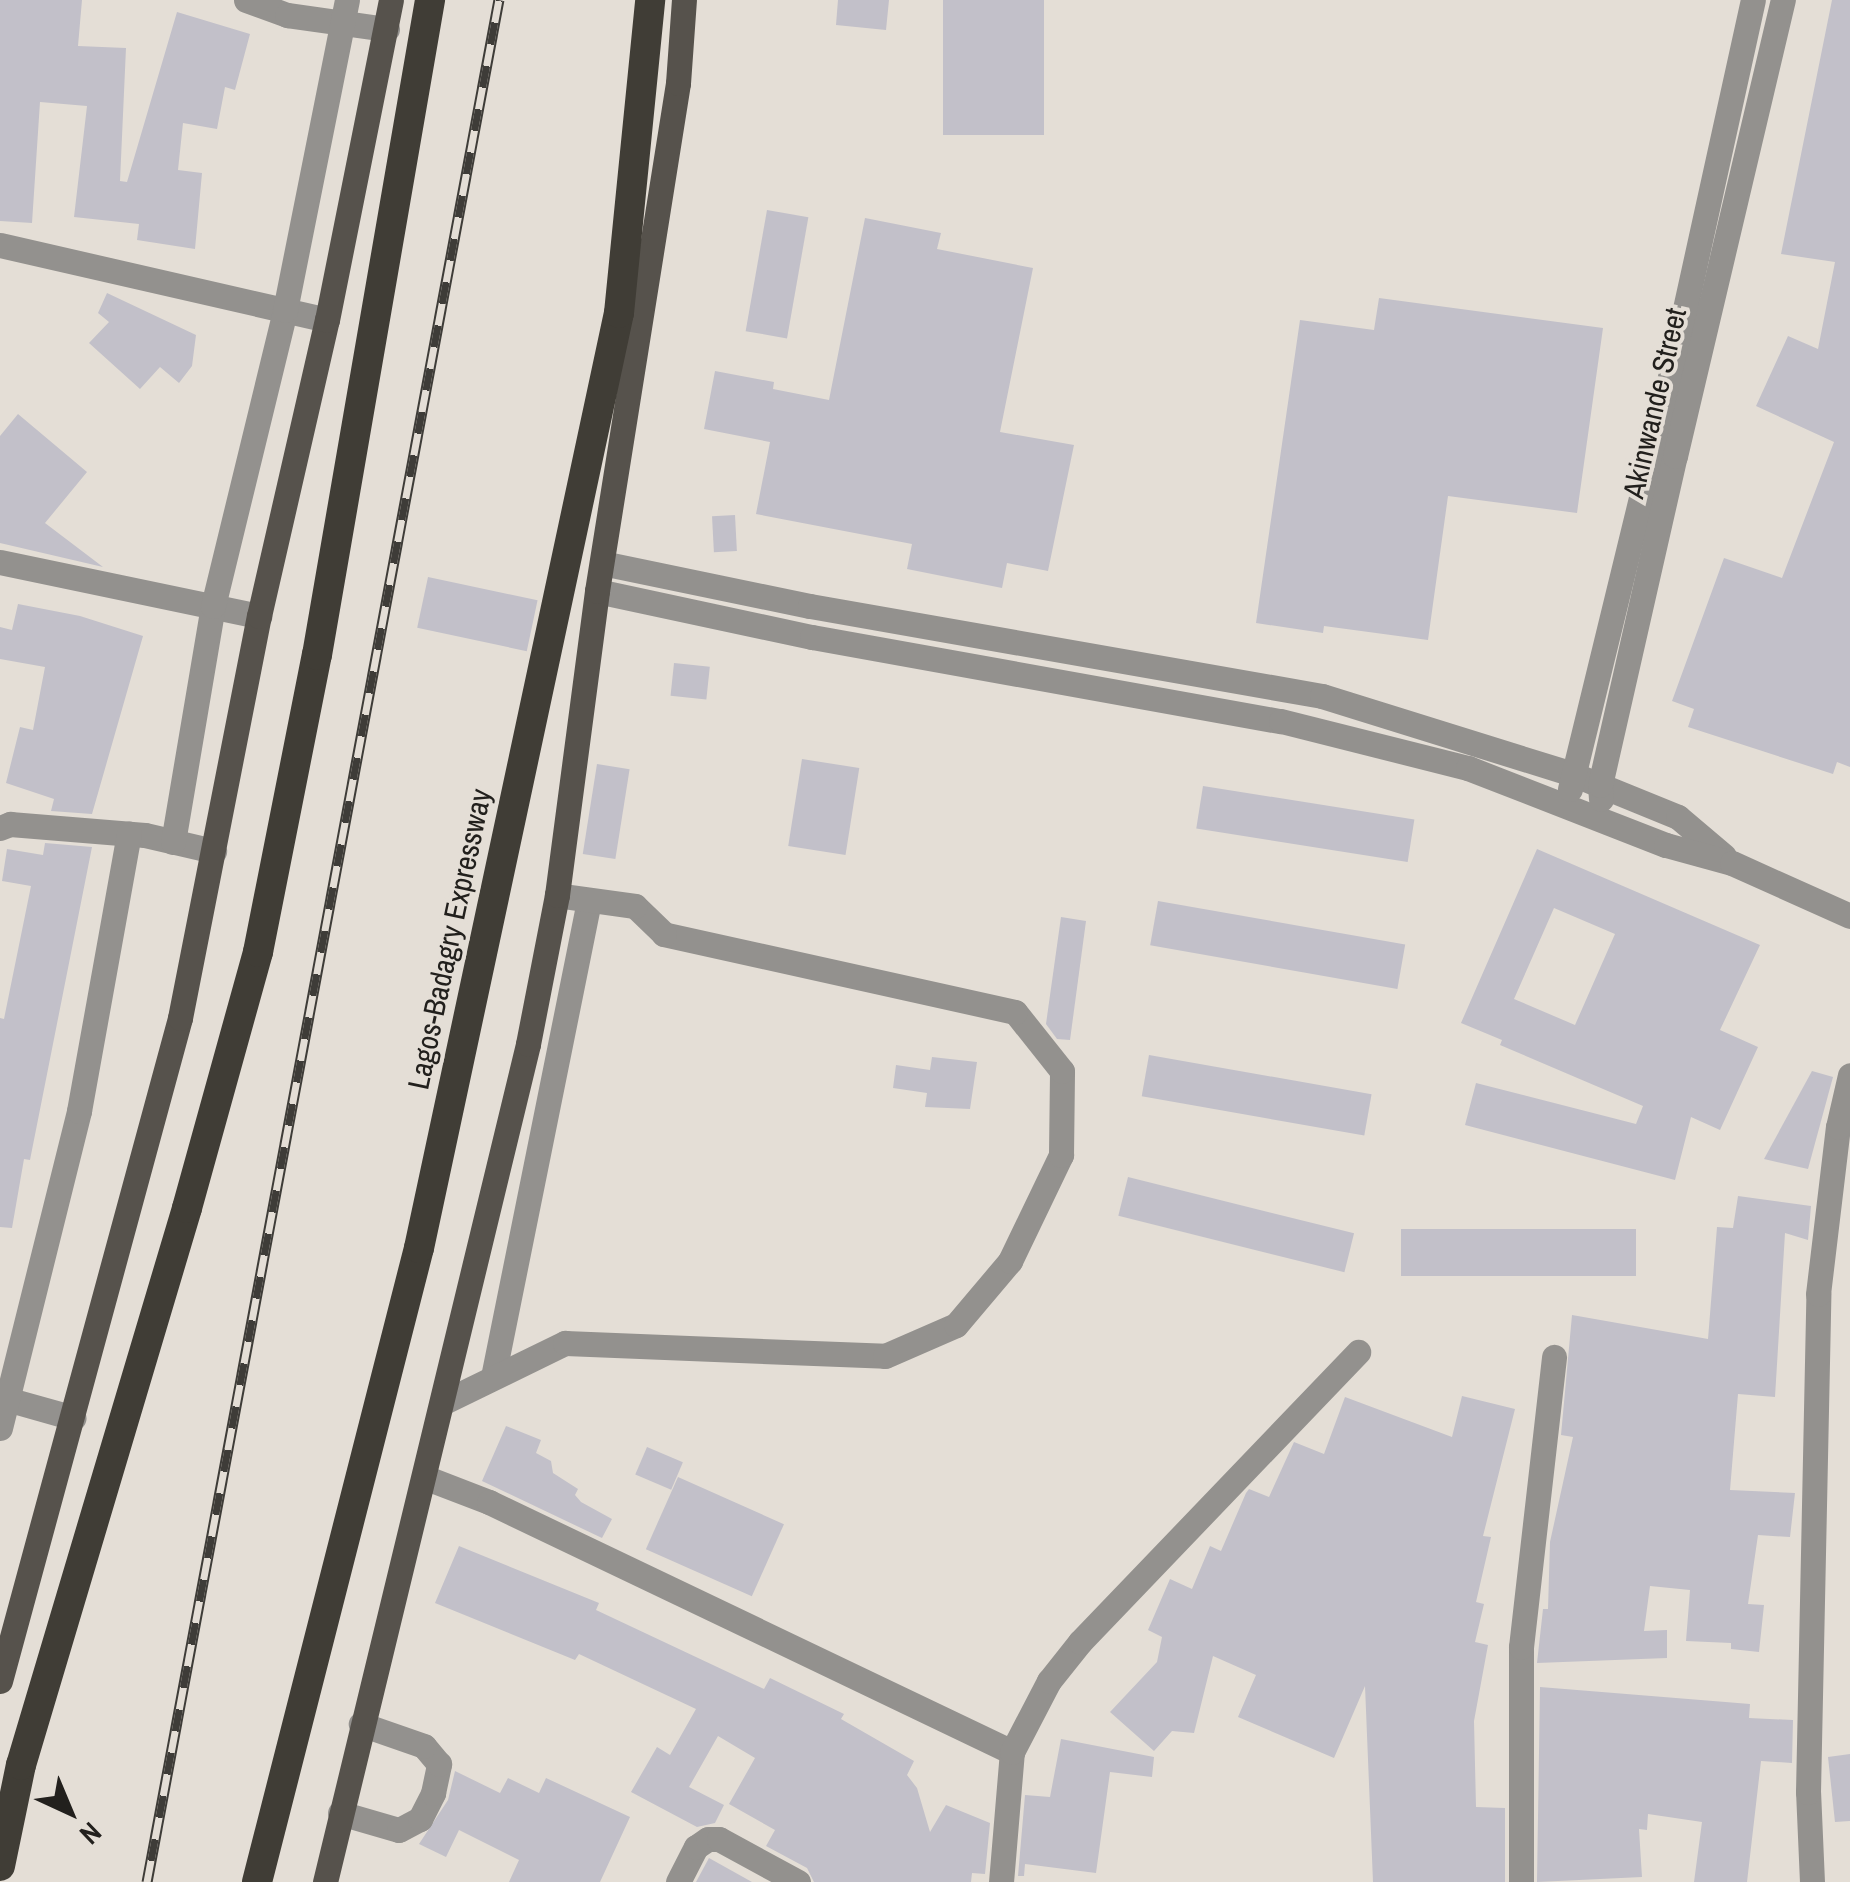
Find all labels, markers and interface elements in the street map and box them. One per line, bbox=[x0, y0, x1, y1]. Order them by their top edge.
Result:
street label: Akinwande Street bbox=[1615, 304, 1693, 502]
street label: Lagos-Badagry Expressway bbox=[400, 785, 498, 1093]
north arrow bbox=[20, 1762, 120, 1862]
text: N bbox=[72, 1814, 110, 1853]

